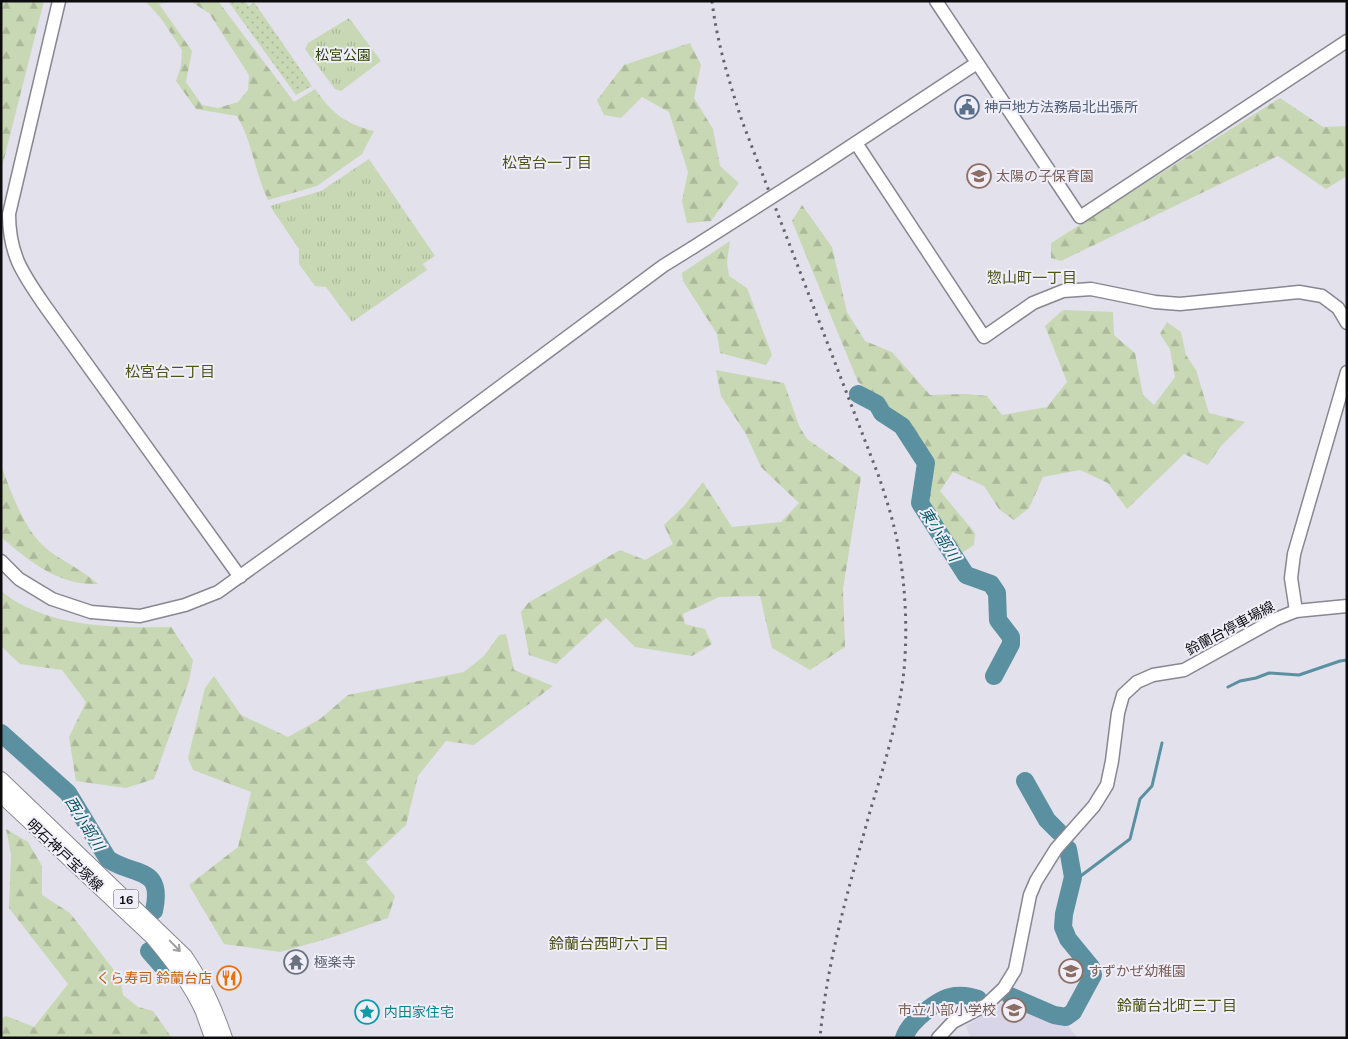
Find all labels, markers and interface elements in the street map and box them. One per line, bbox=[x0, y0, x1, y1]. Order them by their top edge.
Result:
park label: 松宮公園 bbox=[315, 46, 371, 64]
public building icon: 神戸地方法務局北出張所 bbox=[954, 94, 980, 120]
place label: 神戸地方法務局北出張所 bbox=[984, 98, 1138, 116]
district label: 松宮台一丁目 bbox=[502, 153, 592, 172]
school or university icon: 太陽の子保育園 bbox=[966, 163, 992, 189]
place label: 太陽の子保育園 bbox=[996, 167, 1094, 185]
district label: 惣山町一丁目 bbox=[987, 268, 1077, 287]
district label: 松宮台二丁目 bbox=[125, 362, 215, 381]
water label: 東小部川 bbox=[916, 504, 965, 566]
street label: 鈴蘭台停車場線 bbox=[1183, 597, 1277, 659]
water label: 西小部川 bbox=[61, 793, 110, 855]
street label: 明石神戸宝塚線 bbox=[23, 815, 107, 895]
road number: 16 bbox=[114, 890, 138, 909]
district label: 鈴蘭台西町六丁目 bbox=[549, 934, 669, 953]
one-way arrow bbox=[169, 940, 181, 952]
temple icon: 極楽寺 bbox=[283, 949, 309, 975]
place label: 極楽寺 bbox=[314, 953, 356, 971]
school or university icon: すずかぜ幼稚園 bbox=[1058, 958, 1084, 984]
place label: すずかぜ幼稚園 bbox=[1088, 962, 1186, 980]
restaurant icon: くら寿司 鈴蘭台店 bbox=[216, 965, 242, 991]
place label: くら寿司 鈴蘭台店 bbox=[96, 969, 212, 987]
district label: 鈴蘭台北町三丁目 bbox=[1117, 996, 1237, 1015]
school or university icon: 市立小部小学校 bbox=[1001, 997, 1027, 1023]
place icon: 内田家住宅 bbox=[354, 999, 380, 1025]
place label: 市立小部小学校 bbox=[898, 1001, 996, 1019]
place label: 内田家住宅 bbox=[384, 1003, 454, 1021]

